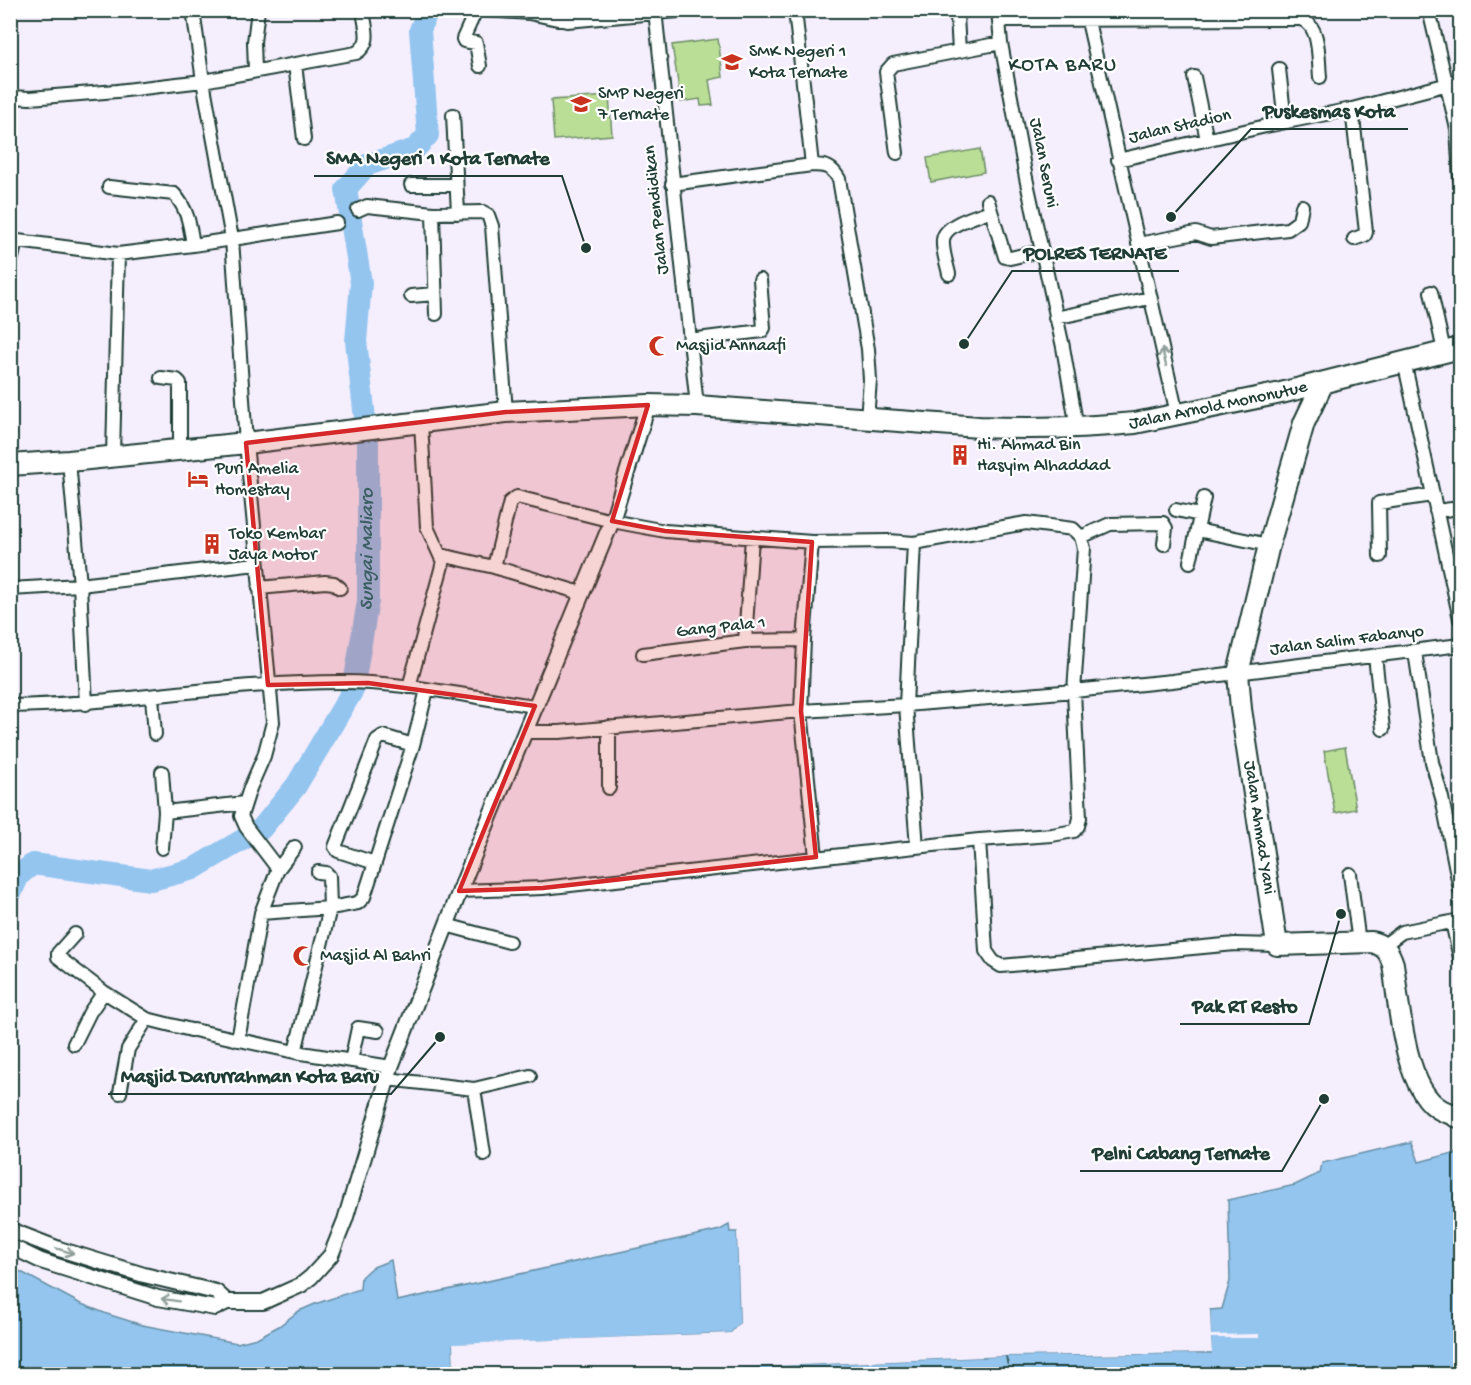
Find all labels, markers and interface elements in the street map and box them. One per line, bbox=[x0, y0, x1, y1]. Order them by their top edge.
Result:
place label: SMK Negeri 1 Kota Ternate bbox=[749, 42, 848, 84]
school or university icon: SMK Negeri 1 Kota Ternate bbox=[720, 50, 744, 74]
district label: KOTA BARU bbox=[1008, 54, 1118, 79]
place label: SMP Negeri 7 Ternate bbox=[597, 84, 684, 126]
callout: Puskesmas Kota bbox=[1251, 91, 1408, 129]
school or university icon: SMP Negeri 7 Ternate bbox=[569, 92, 593, 116]
text: Puskesmas Kota bbox=[1262, 102, 1396, 125]
street label: Jalan Stadion bbox=[1127, 105, 1234, 149]
street label: Jalan Seruni bbox=[1024, 116, 1062, 210]
callout: SMA Negeri 1 Kota Ternate bbox=[314, 138, 562, 176]
street label: Jalan Pendidikan bbox=[640, 144, 674, 276]
text: SMA Negeri 1 Kota Ternate bbox=[326, 149, 550, 172]
callout: POLRES TERNATE bbox=[1012, 233, 1179, 271]
text: POLRES TERNATE bbox=[1023, 244, 1168, 267]
mosque icon: Masjid Annaafi bbox=[647, 334, 671, 358]
place label: Masjid Annaafi bbox=[676, 336, 786, 357]
one-way arrow bbox=[1158, 348, 1169, 368]
street label: Jalan Arnold Mononutue bbox=[1128, 376, 1310, 434]
place label: Hi. Ahmad Bin Hasyim Alhaddad bbox=[977, 435, 1111, 477]
building icon: Hi. Ahmad Bin Hasyim Alhaddad bbox=[948, 443, 972, 467]
place label: Puri Amelia Homestay bbox=[214, 459, 299, 501]
hotel icon: Puri Amelia Homestay bbox=[186, 467, 210, 491]
water label: Sungai Maliaro bbox=[355, 487, 380, 612]
place label: Toko Kembar Jaya Motor bbox=[228, 524, 326, 566]
building icon: Toko Kembar Jaya Motor bbox=[200, 532, 224, 556]
street label: Gang Pala 1 bbox=[675, 613, 767, 643]
street label: Jalan Salim Fabanyo bbox=[1269, 621, 1425, 661]
street label: Jalan Ahmad Yani bbox=[1239, 759, 1280, 896]
mosque icon: Masjid Al Bahri bbox=[291, 944, 315, 968]
place label: Masjid Al Bahri bbox=[320, 946, 431, 967]
callout: Pak RT Resto bbox=[1180, 986, 1309, 1024]
text: Pak RT Resto bbox=[1191, 997, 1298, 1020]
callout: Masjid Darurrahman Kota Baru bbox=[108, 1056, 391, 1094]
text: Masjid Darurrahman Kota Baru bbox=[121, 1067, 380, 1090]
callout: Pelni Cabang Ternate bbox=[1080, 1133, 1282, 1171]
text: Pelni Cabang Ternate bbox=[1091, 1144, 1271, 1167]
one-way arrow bbox=[55, 1246, 74, 1257]
one-way arrow bbox=[161, 1294, 181, 1305]

